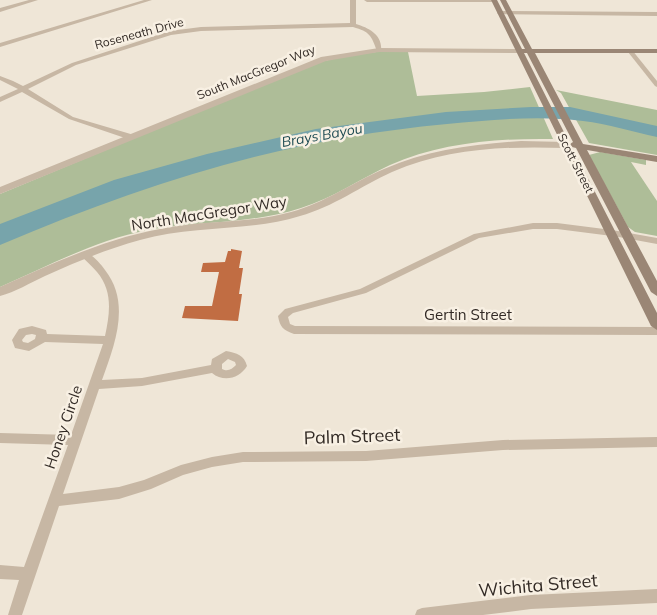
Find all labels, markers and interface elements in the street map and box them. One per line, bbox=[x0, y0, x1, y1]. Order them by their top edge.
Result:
street label: Roseneath Drive bbox=[93, 14, 185, 52]
street label: South MacGregor Way bbox=[195, 41, 318, 103]
water label: Brays Bayou bbox=[280, 119, 364, 151]
street label: Scott Street bbox=[555, 131, 597, 195]
street label: North MacGregor Way bbox=[130, 191, 288, 235]
street label: Gertin Street bbox=[424, 305, 512, 324]
street label: Honey Circle bbox=[40, 383, 86, 471]
street label: Palm Street bbox=[303, 423, 401, 449]
street label: Wichita Street bbox=[477, 568, 599, 602]

